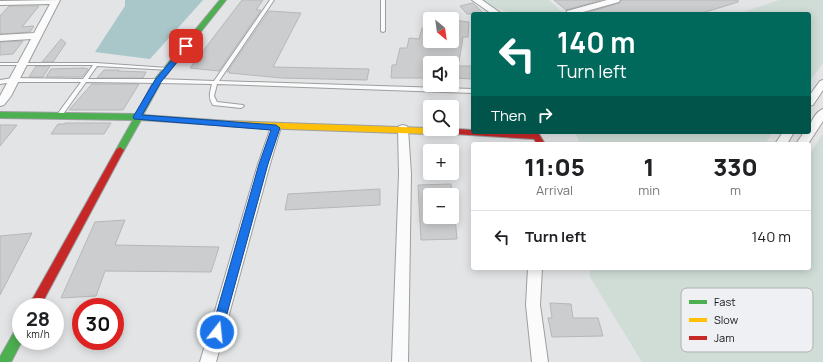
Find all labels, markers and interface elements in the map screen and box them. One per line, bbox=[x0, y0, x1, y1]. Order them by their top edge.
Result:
north arrow bbox=[423, 12, 459, 48]
map controls bbox=[423, 12, 459, 224]
text: 140 m bbox=[557, 23, 636, 61]
icon: left bbox=[491, 28, 543, 80]
pin bbox=[169, 29, 203, 63]
icon: arrive bbox=[175, 35, 197, 57]
button: sound bbox=[423, 56, 459, 92]
text: Turn left bbox=[557, 59, 627, 83]
button: search bbox=[423, 100, 459, 136]
icon: right bbox=[534, 104, 556, 126]
text: Then bbox=[491, 105, 526, 126]
button: + bbox=[423, 144, 459, 180]
text: 11:05 bbox=[524, 150, 585, 183]
text: 1 bbox=[644, 150, 655, 183]
text: 330 bbox=[713, 150, 758, 183]
text: Arrival bbox=[536, 181, 573, 199]
text: min bbox=[638, 181, 660, 199]
text: m bbox=[730, 181, 741, 199]
button: − bbox=[423, 188, 459, 224]
icon: left bbox=[491, 226, 513, 248]
text: Turn left bbox=[525, 226, 587, 247]
text: 140 m bbox=[751, 226, 791, 247]
legend bbox=[681, 288, 813, 352]
text: Fast bbox=[714, 294, 736, 309]
speed limit sign: 30 bbox=[72, 298, 124, 350]
text: 28 bbox=[26, 305, 50, 332]
position arrow bbox=[196, 311, 238, 353]
text: Slow bbox=[714, 312, 739, 327]
text: km/h bbox=[26, 327, 50, 341]
text: Jam bbox=[714, 330, 735, 345]

